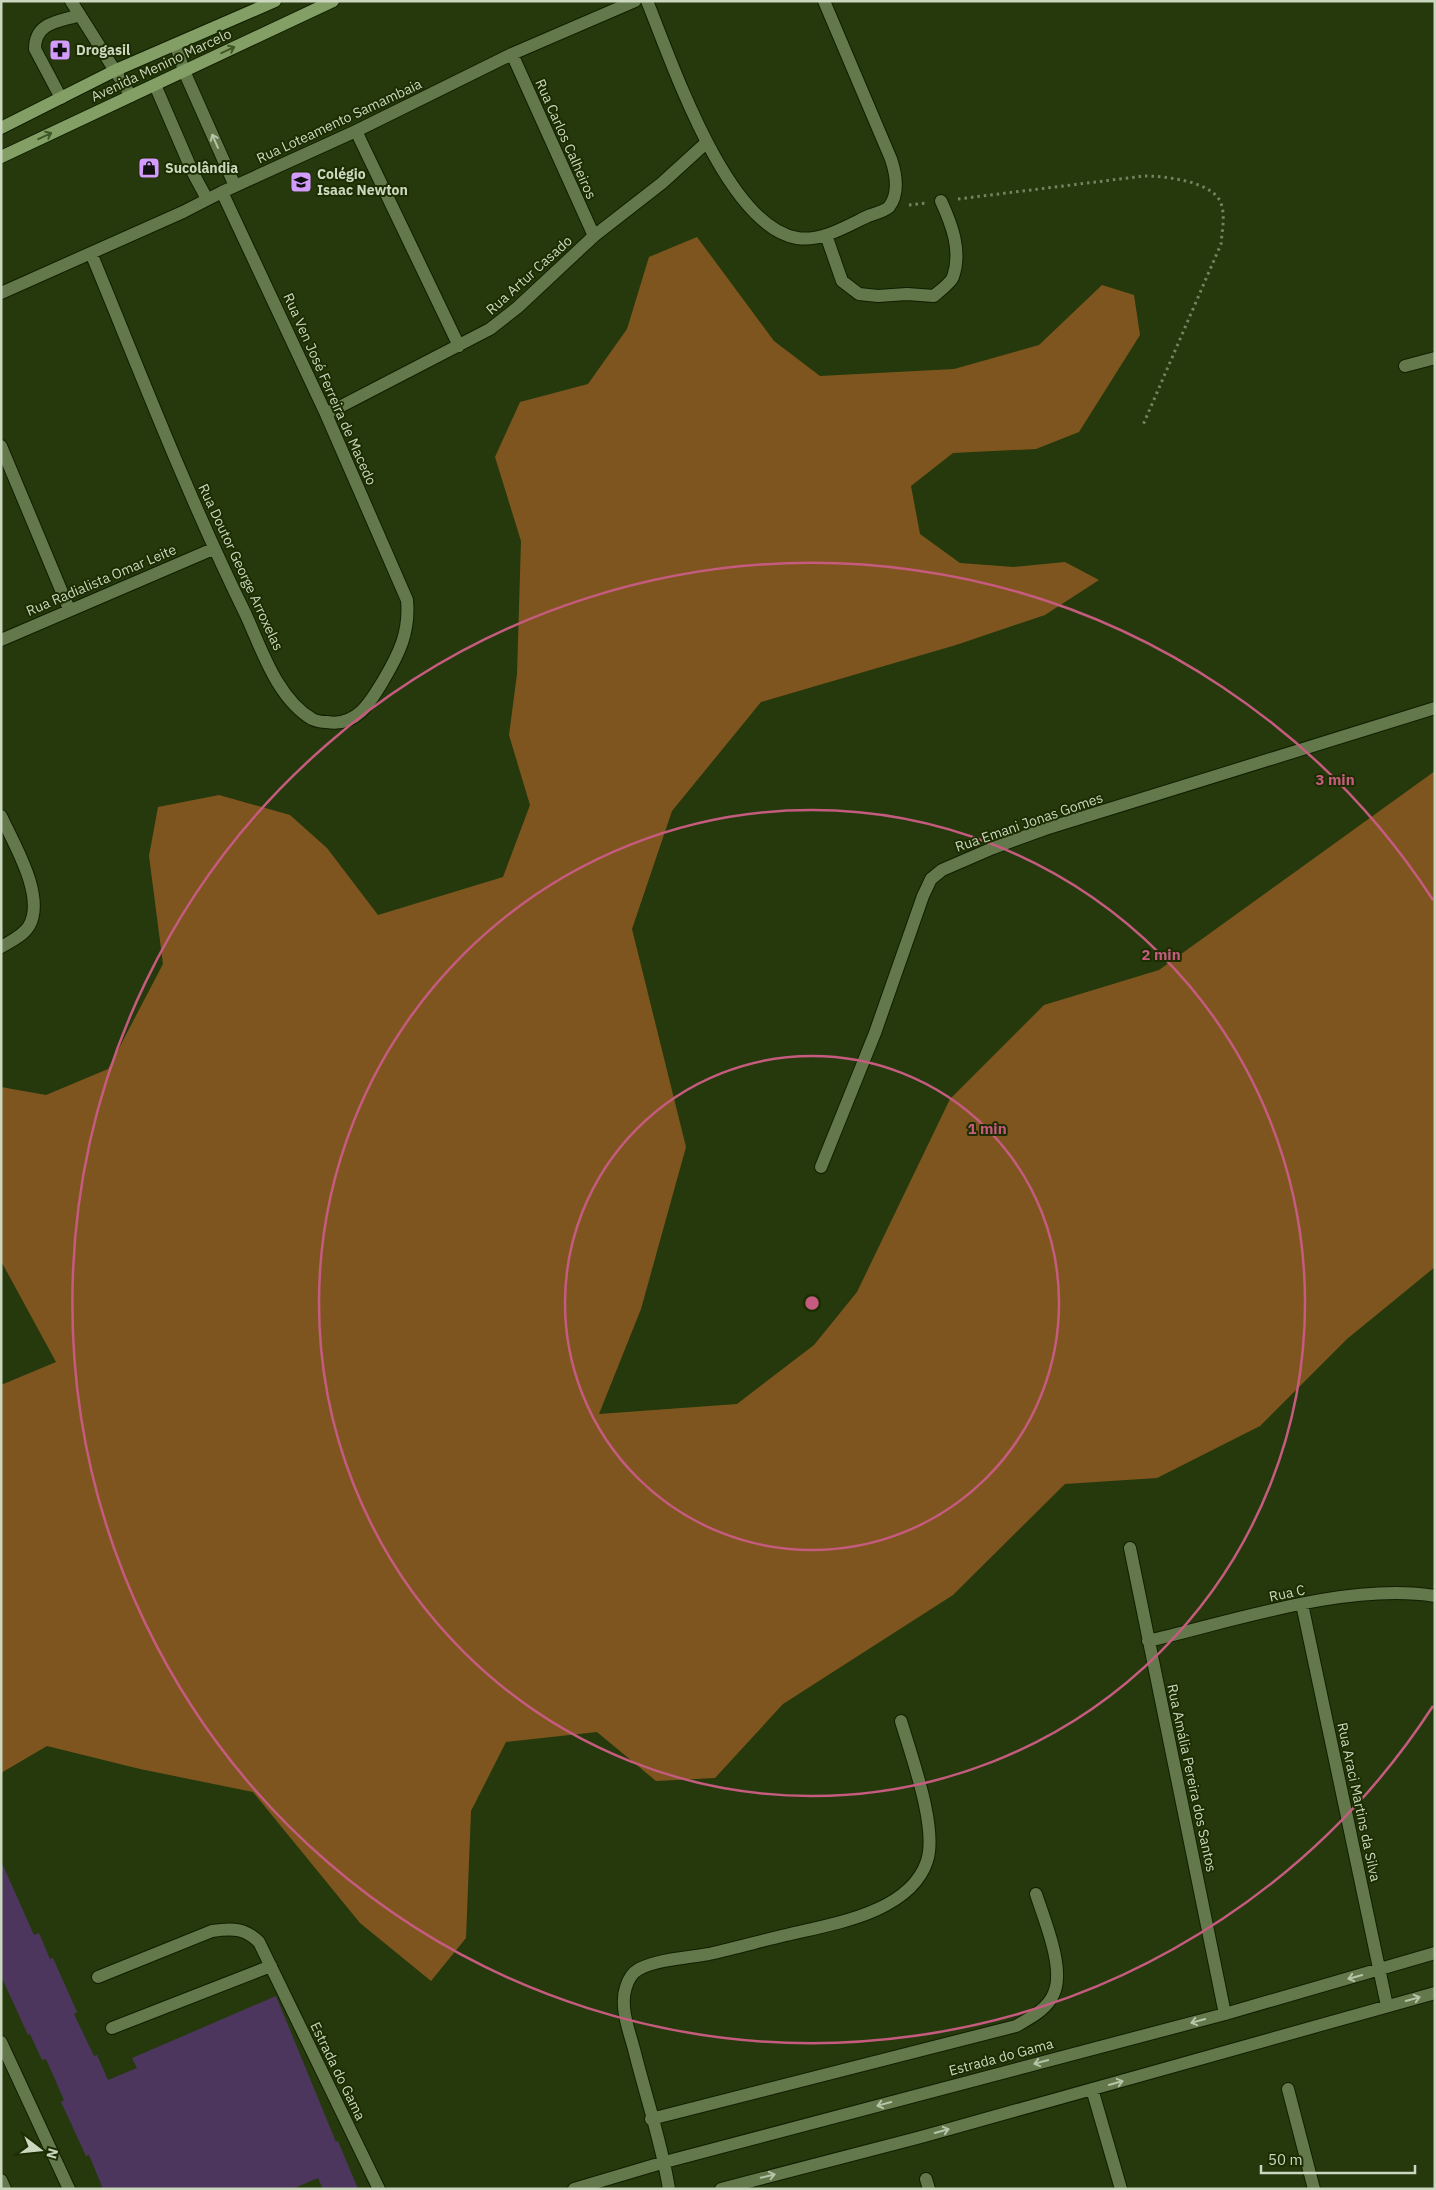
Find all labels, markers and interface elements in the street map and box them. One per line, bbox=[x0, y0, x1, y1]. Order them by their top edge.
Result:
street label: Avenida Menino Marcelo bbox=[88, 24, 234, 106]
pharmacy icon: Drogasil bbox=[48, 38, 72, 62]
place label: Drogasil bbox=[76, 41, 130, 59]
one-way arrow bbox=[220, 45, 235, 55]
street label: Rua Loteamento Samambaia bbox=[253, 75, 425, 167]
street label: Rua Carlos Calheiros bbox=[531, 76, 601, 202]
one-way arrow bbox=[37, 131, 52, 140]
one-way arrow bbox=[210, 134, 220, 149]
shop icon: Sucolândia bbox=[137, 156, 161, 180]
place label: Sucolândia bbox=[165, 159, 238, 177]
place label: Colégio Isaac Newton bbox=[317, 165, 408, 199]
school or university icon: Colégio Isaac Newton bbox=[289, 170, 313, 194]
street label: Rua Artur Casado bbox=[482, 232, 576, 318]
street label: Rua Ven José Ferreira de Macedo bbox=[279, 290, 381, 488]
street label: Rua Doutor George Arroxelas bbox=[194, 481, 288, 653]
street label: Rua Radialista Omar Leite bbox=[23, 540, 179, 620]
text: 3 min bbox=[1315, 770, 1355, 789]
street label: Rua Emani Jonas Gomes bbox=[953, 788, 1105, 856]
text: 2 min bbox=[1141, 945, 1181, 964]
text: 1 min bbox=[967, 1119, 1007, 1138]
centre of rings bbox=[803, 1294, 821, 1312]
street label: Rua C bbox=[1267, 1580, 1307, 1606]
street label: Rua Amália Pereira dos Santos bbox=[1163, 1682, 1221, 1874]
street label: Rua Araci Martins da Silva bbox=[1333, 1721, 1385, 1884]
one-way arrow bbox=[1347, 1973, 1363, 1983]
one-way arrow bbox=[1404, 1994, 1420, 2004]
one-way arrow bbox=[1190, 2017, 1206, 2026]
street label: Estrada do Gama bbox=[306, 2019, 370, 2124]
street label: Estrada do Gama bbox=[947, 2034, 1056, 2080]
one-way arrow bbox=[1033, 2058, 1049, 2067]
one-way arrow bbox=[1107, 2077, 1123, 2087]
one-way arrow bbox=[876, 2099, 892, 2109]
north arrow bbox=[15, 2125, 65, 2175]
one-way arrow bbox=[934, 2126, 950, 2136]
scale bar bbox=[1261, 2142, 1415, 2174]
text: N bbox=[42, 2146, 63, 2161]
text: 50 m bbox=[1268, 2150, 1303, 2169]
one-way arrow bbox=[760, 2171, 776, 2180]

